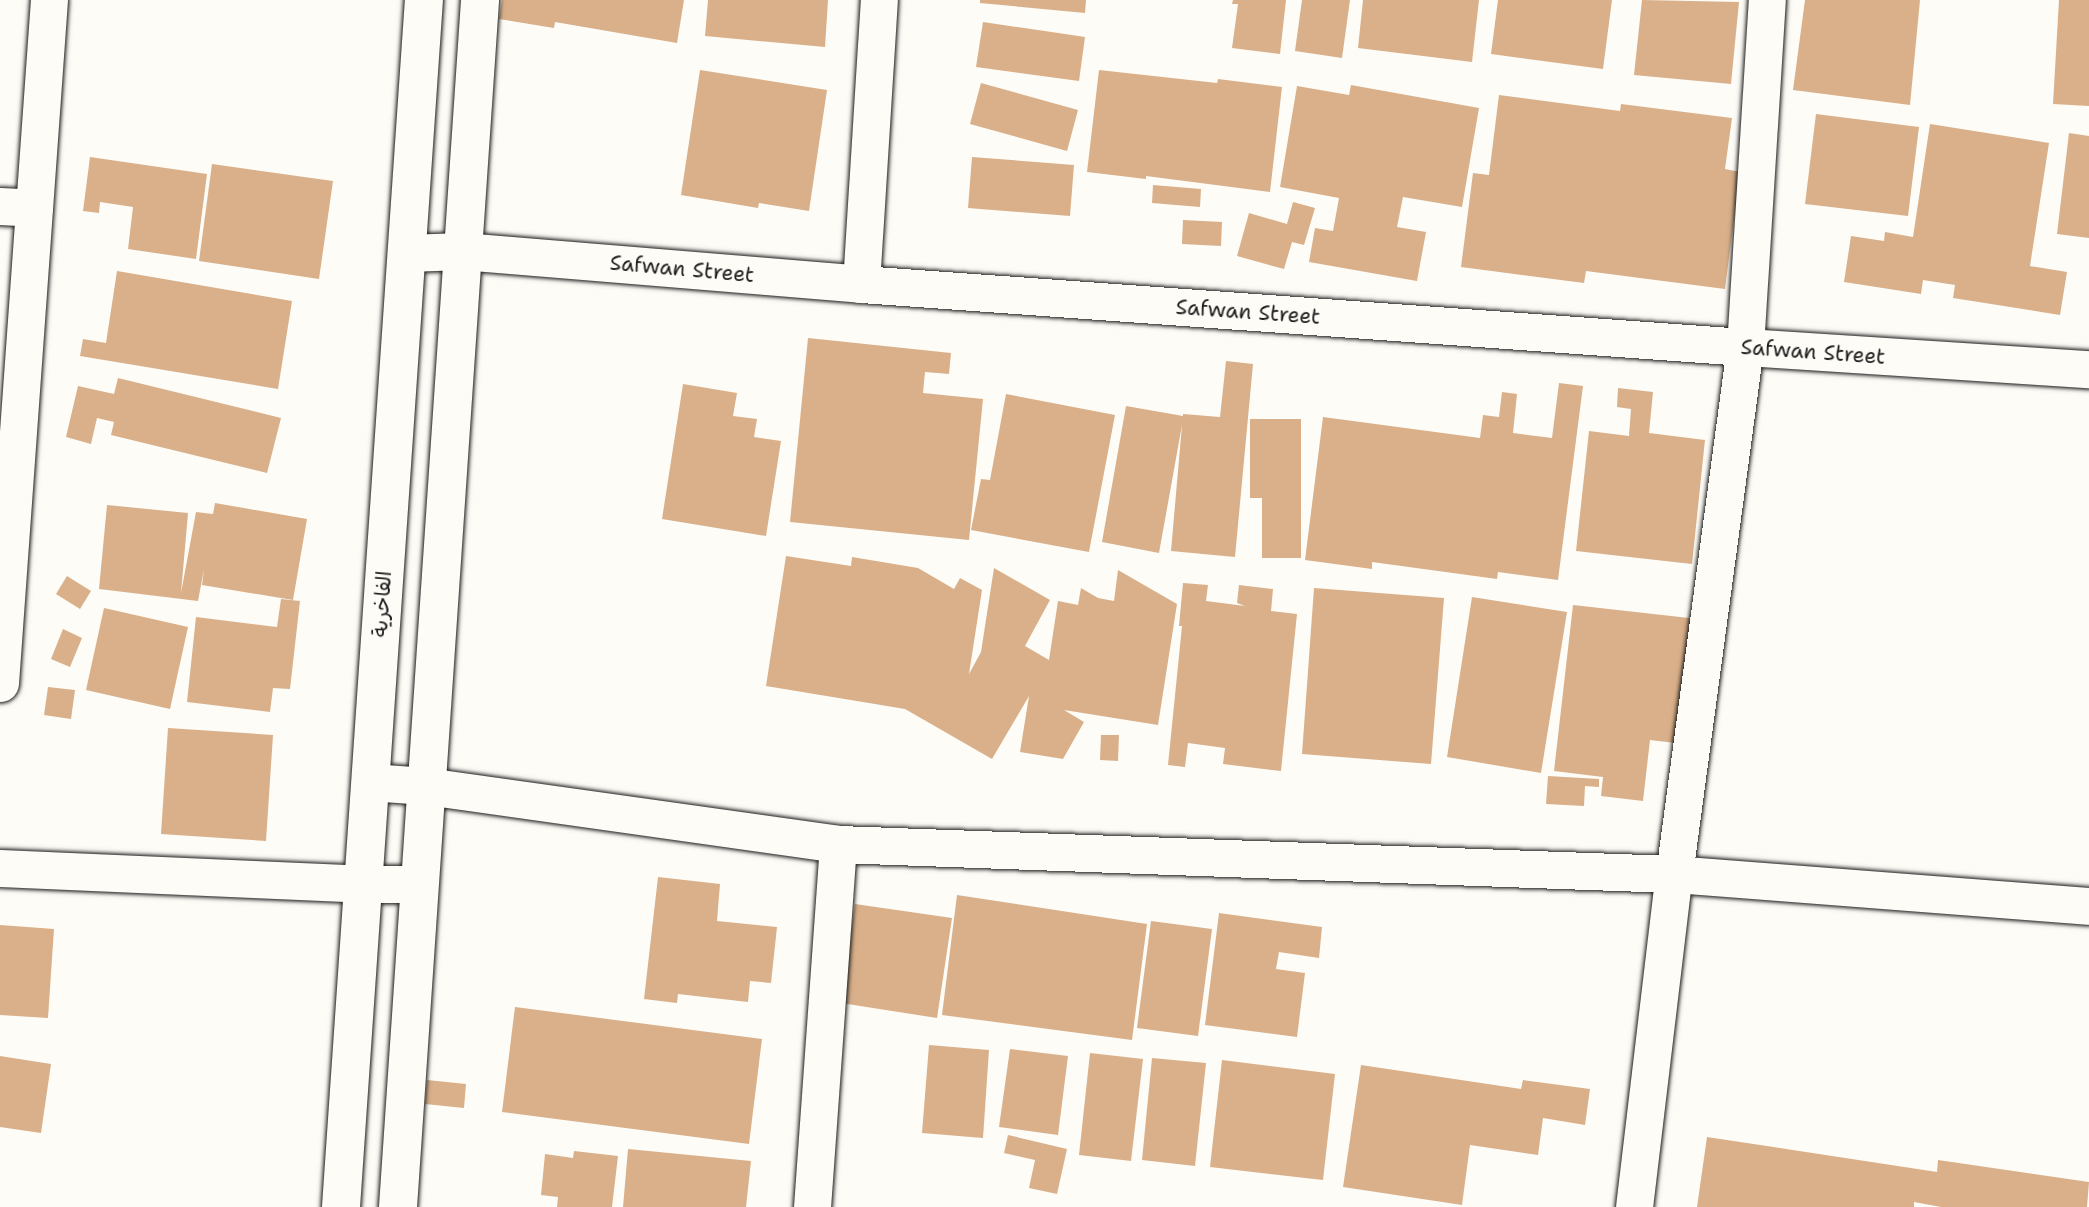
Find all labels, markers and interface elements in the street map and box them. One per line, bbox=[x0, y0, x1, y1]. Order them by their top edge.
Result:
street label: Safwan Street bbox=[609, 250, 755, 288]
street label: Safwan Street bbox=[1175, 294, 1321, 330]
street label: Safwan Street bbox=[1740, 334, 1886, 370]
street label: الفاخرية bbox=[367, 570, 397, 638]

